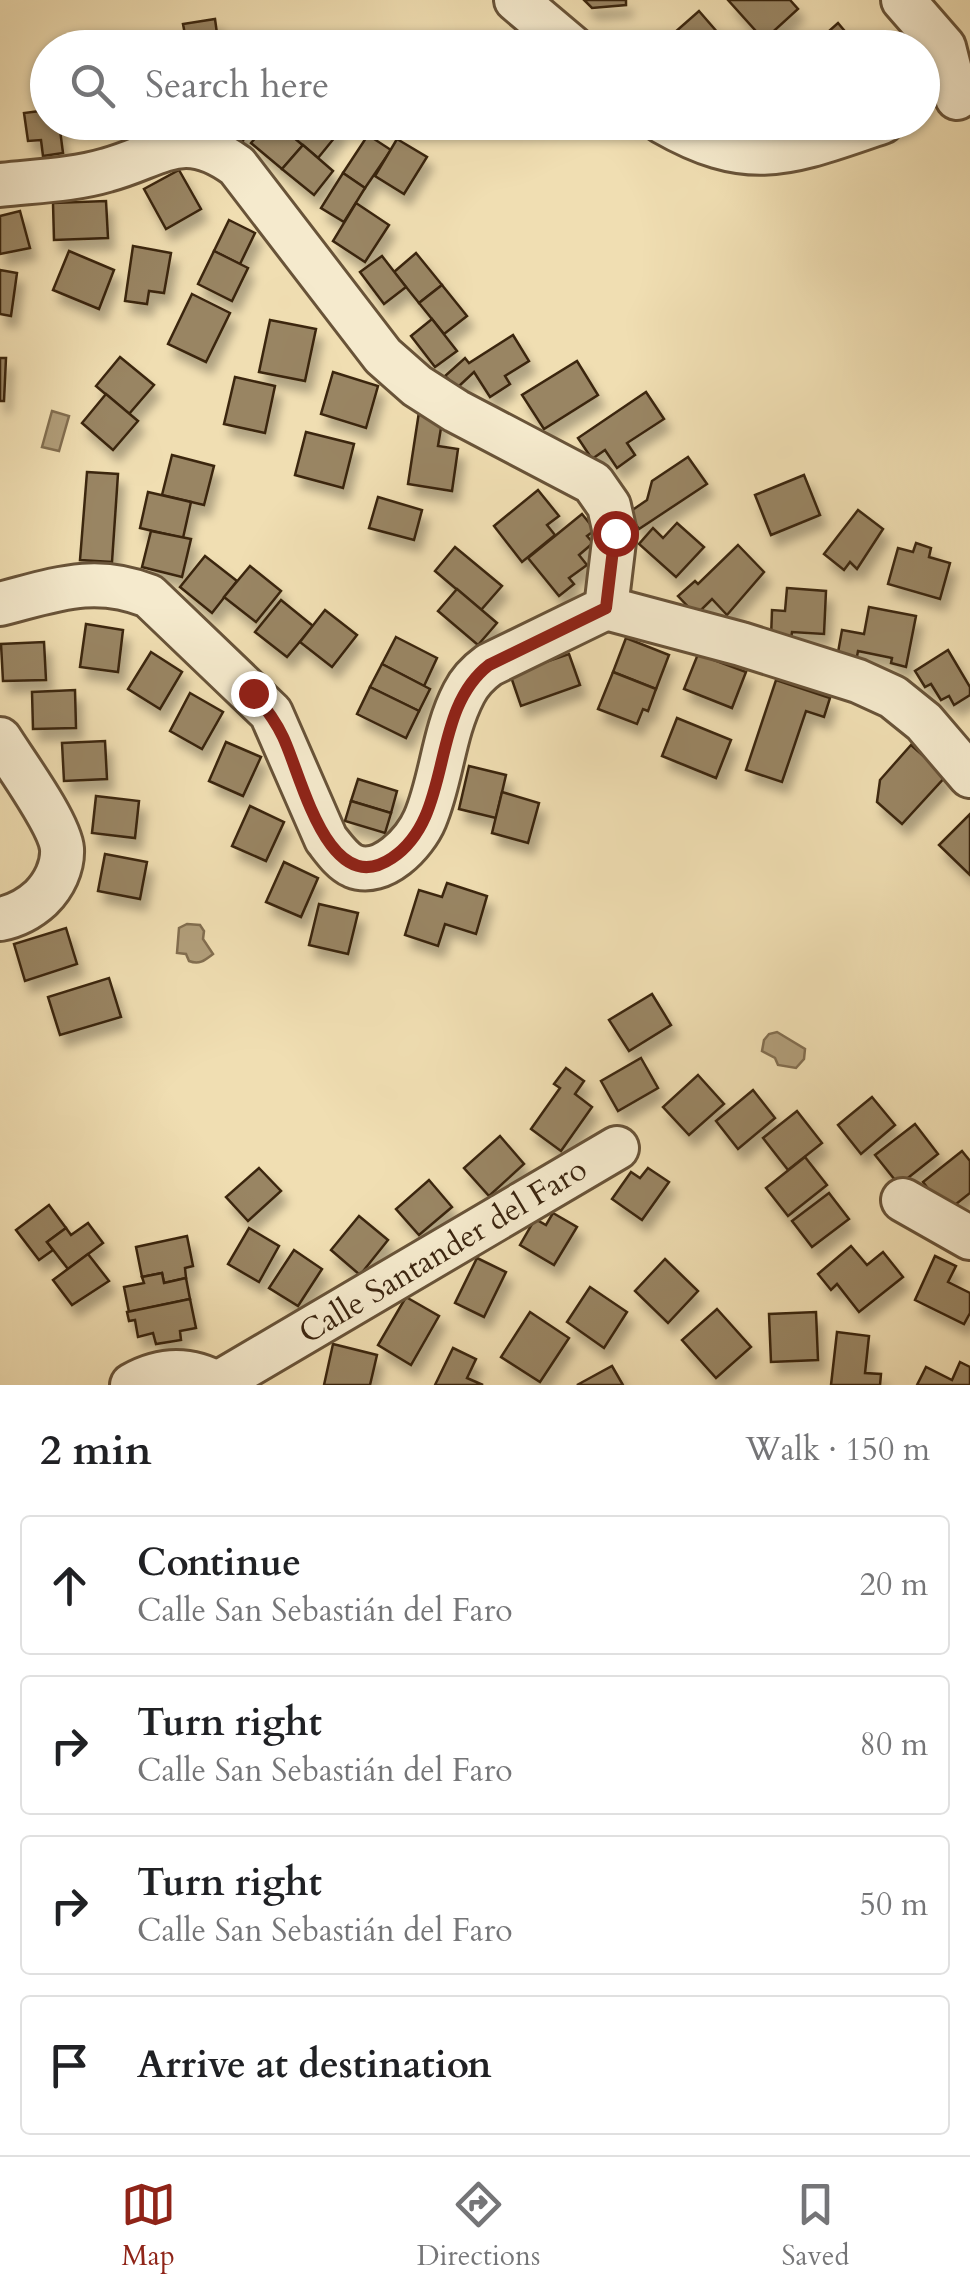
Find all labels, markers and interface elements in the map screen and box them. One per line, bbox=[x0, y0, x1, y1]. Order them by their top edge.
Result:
search box bbox=[30, 30, 940, 140]
icon: search bbox=[65, 58, 120, 113]
text: Search here bbox=[145, 59, 329, 111]
route start bbox=[593, 511, 639, 557]
route end bbox=[231, 671, 277, 717]
street label: Calle Santander del Faro bbox=[291, 1147, 595, 1355]
text: 2 min bbox=[40, 1422, 152, 1479]
text: Walk · 150 m bbox=[745, 1428, 930, 1472]
text: Continue bbox=[137, 1537, 301, 1589]
icon: ahead bbox=[42, 1558, 97, 1613]
text: 20 m bbox=[860, 1563, 928, 1607]
text: Calle San Sebastián del Faro bbox=[137, 1589, 513, 1633]
text: Turn right bbox=[137, 1697, 322, 1749]
icon: right bbox=[42, 1718, 97, 1773]
text: 80 m bbox=[860, 1723, 928, 1767]
text: Calle San Sebastián del Faro bbox=[137, 1749, 513, 1793]
text: Turn right bbox=[137, 1857, 322, 1909]
icon: right bbox=[42, 1878, 97, 1933]
text: 50 m bbox=[860, 1883, 928, 1927]
text: Calle San Sebastián del Faro bbox=[137, 1909, 513, 1953]
icon: arrive bbox=[42, 2038, 97, 2093]
text: Arrive at destination bbox=[137, 2039, 492, 2091]
tab: Map bbox=[121, 2177, 176, 2275]
tab: Directions bbox=[417, 2177, 540, 2275]
tab: Saved bbox=[781, 2177, 849, 2275]

